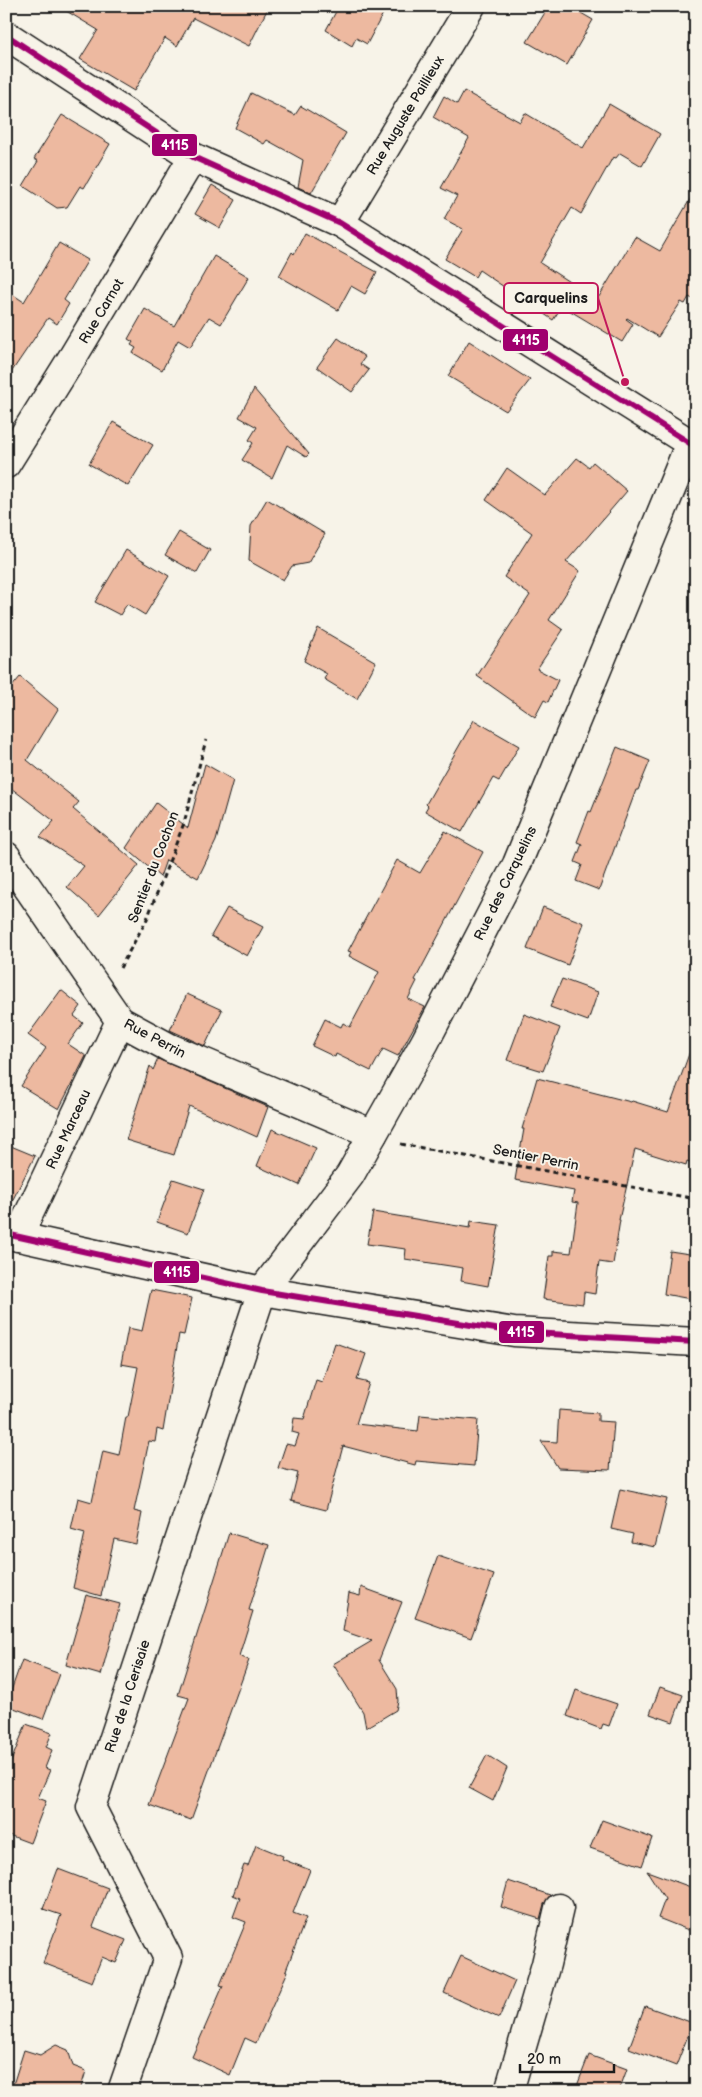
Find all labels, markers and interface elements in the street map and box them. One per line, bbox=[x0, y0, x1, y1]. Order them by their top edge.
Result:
street label: Rue Auguste Paillieux bbox=[363, 52, 448, 178]
line badge: 4115 bbox=[151, 133, 198, 157]
text: 4115 bbox=[161, 137, 189, 154]
street label: Rue Carnot bbox=[75, 275, 128, 347]
callout: Carquelins bbox=[504, 283, 598, 313]
text: Carquelins bbox=[514, 289, 588, 308]
line badge: 4115 bbox=[502, 328, 549, 352]
text: 4115 bbox=[512, 332, 540, 349]
street label: Sentier du Cochon bbox=[124, 809, 183, 925]
street label: Rue des Carquelins bbox=[470, 823, 541, 943]
street label: Rue Perrin bbox=[121, 1015, 189, 1062]
street label: Rue Marceau bbox=[43, 1087, 94, 1172]
street label: Sentier Perrin bbox=[491, 1141, 580, 1174]
line badge: 4115 bbox=[153, 1260, 200, 1284]
text: 4115 bbox=[163, 1264, 191, 1281]
line badge: 4115 bbox=[498, 1320, 545, 1344]
text: 4115 bbox=[507, 1324, 535, 1341]
street label: Rue de la Cerisaie bbox=[101, 1638, 154, 1755]
scale bar bbox=[520, 2042, 613, 2074]
text: 20 m bbox=[527, 2050, 561, 2069]

